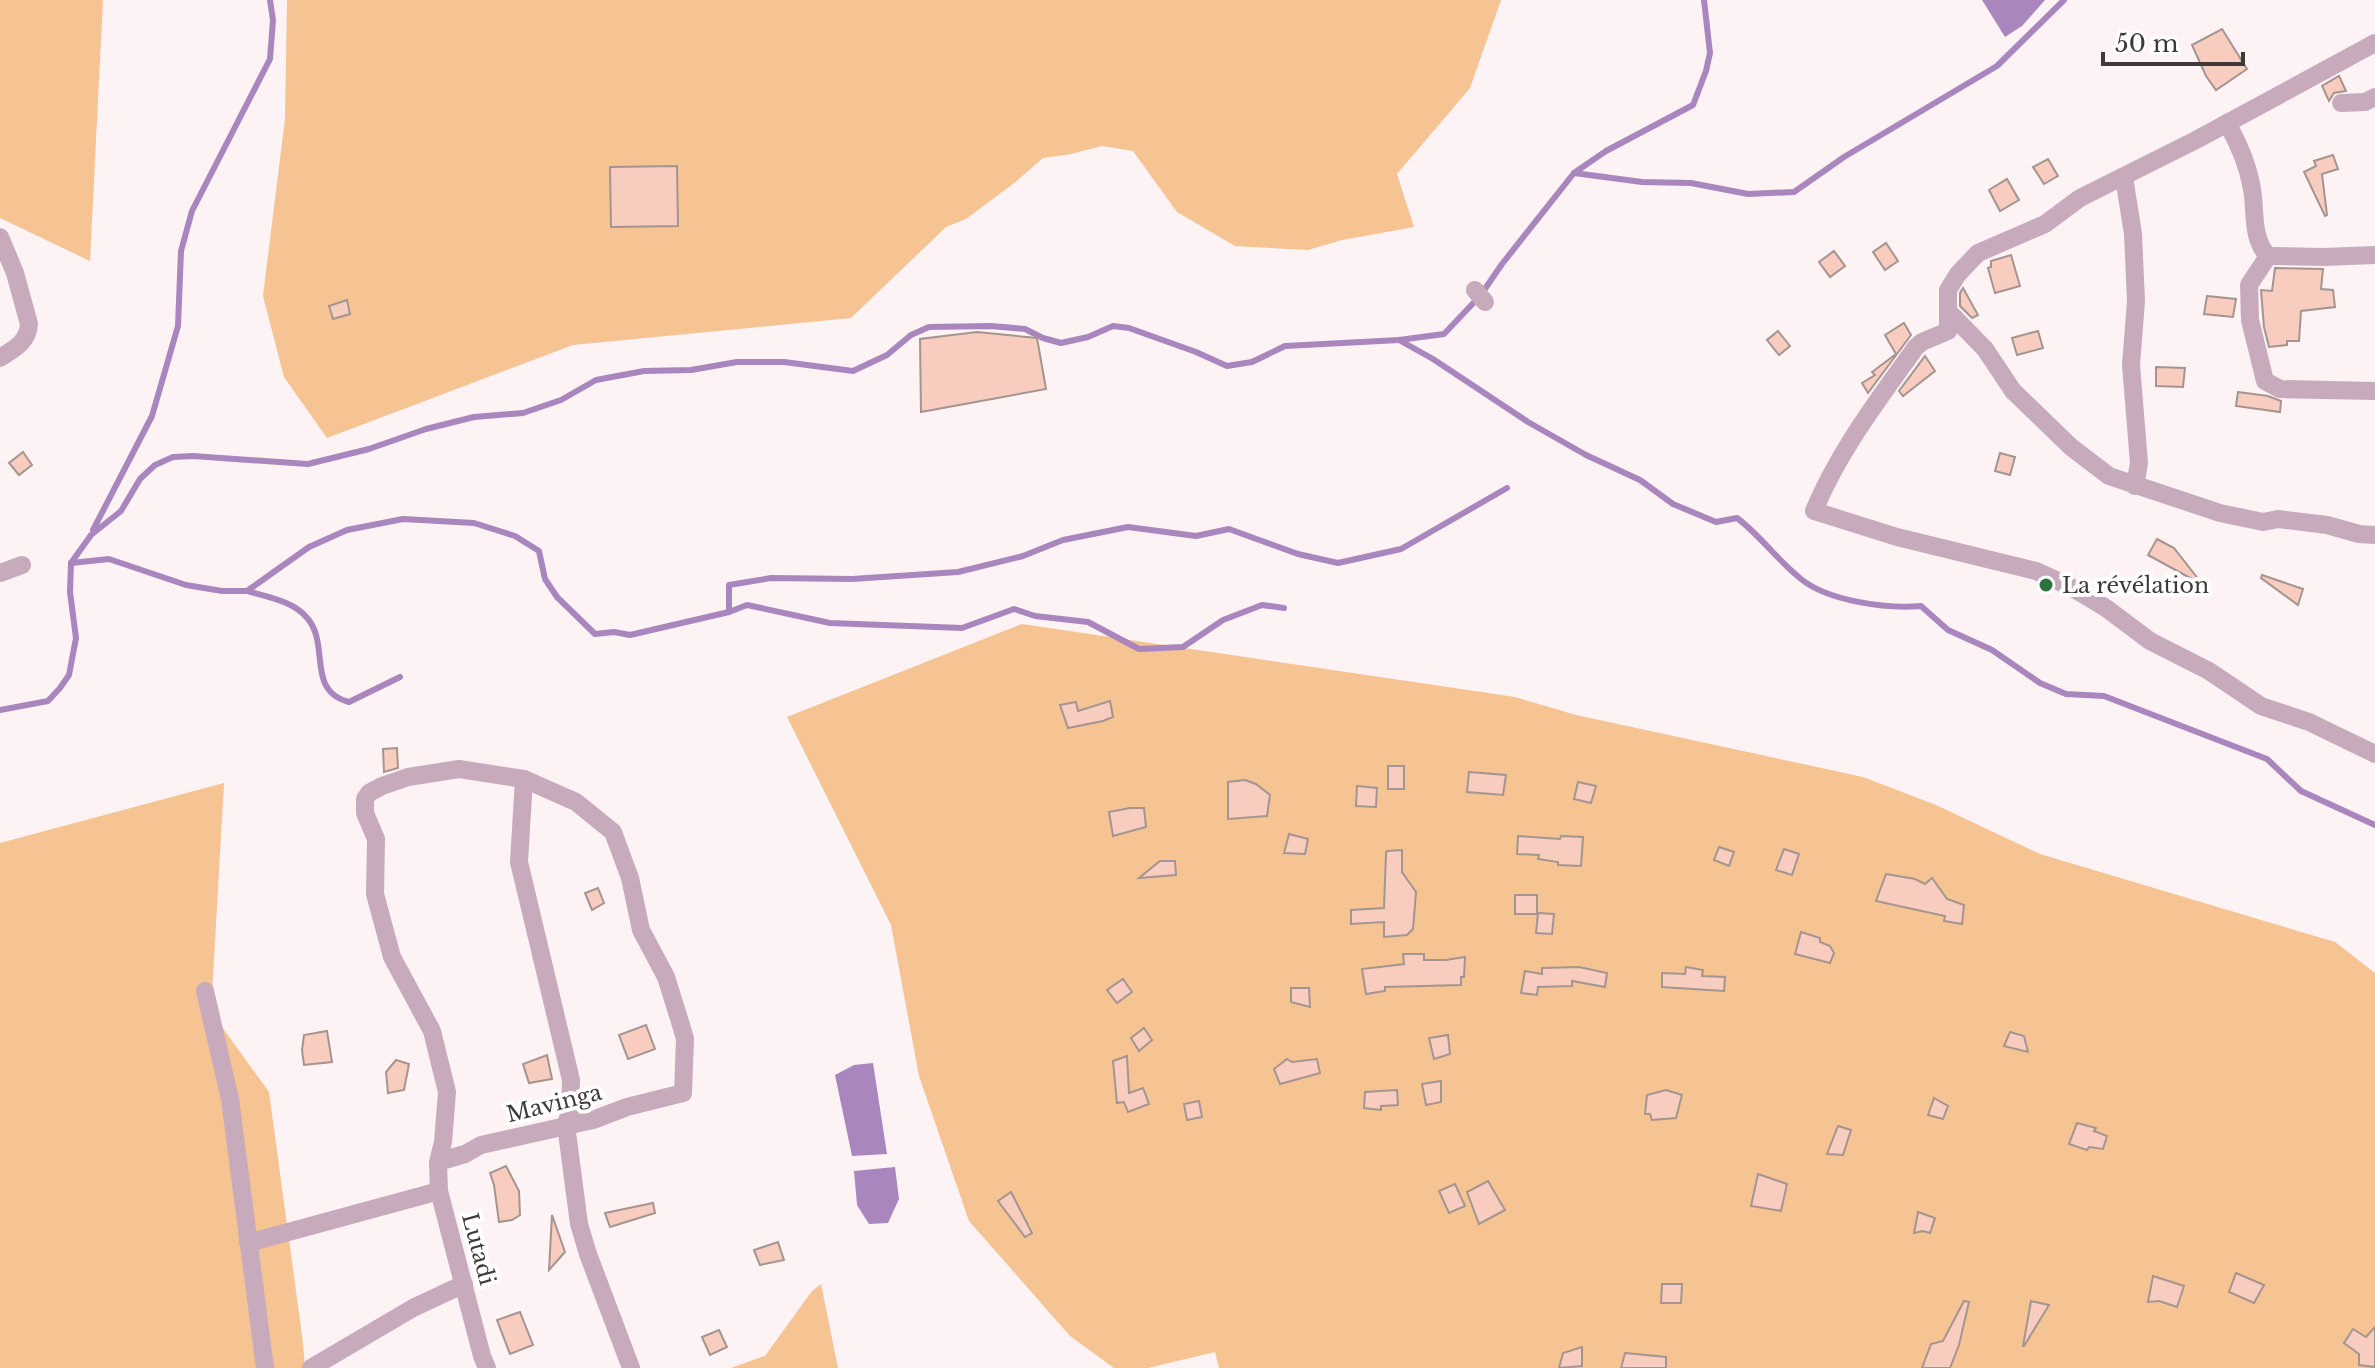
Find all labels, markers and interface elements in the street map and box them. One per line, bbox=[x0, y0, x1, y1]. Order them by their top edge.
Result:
scale bar bbox=[2103, 16, 2243, 66]
text: 50 m bbox=[2115, 29, 2179, 58]
place label: La révélation bbox=[2062, 572, 2209, 599]
marker: La révélation bbox=[2037, 576, 2055, 594]
street label: Mavinga bbox=[504, 1078, 605, 1128]
street label: Lutadi bbox=[456, 1210, 501, 1289]

